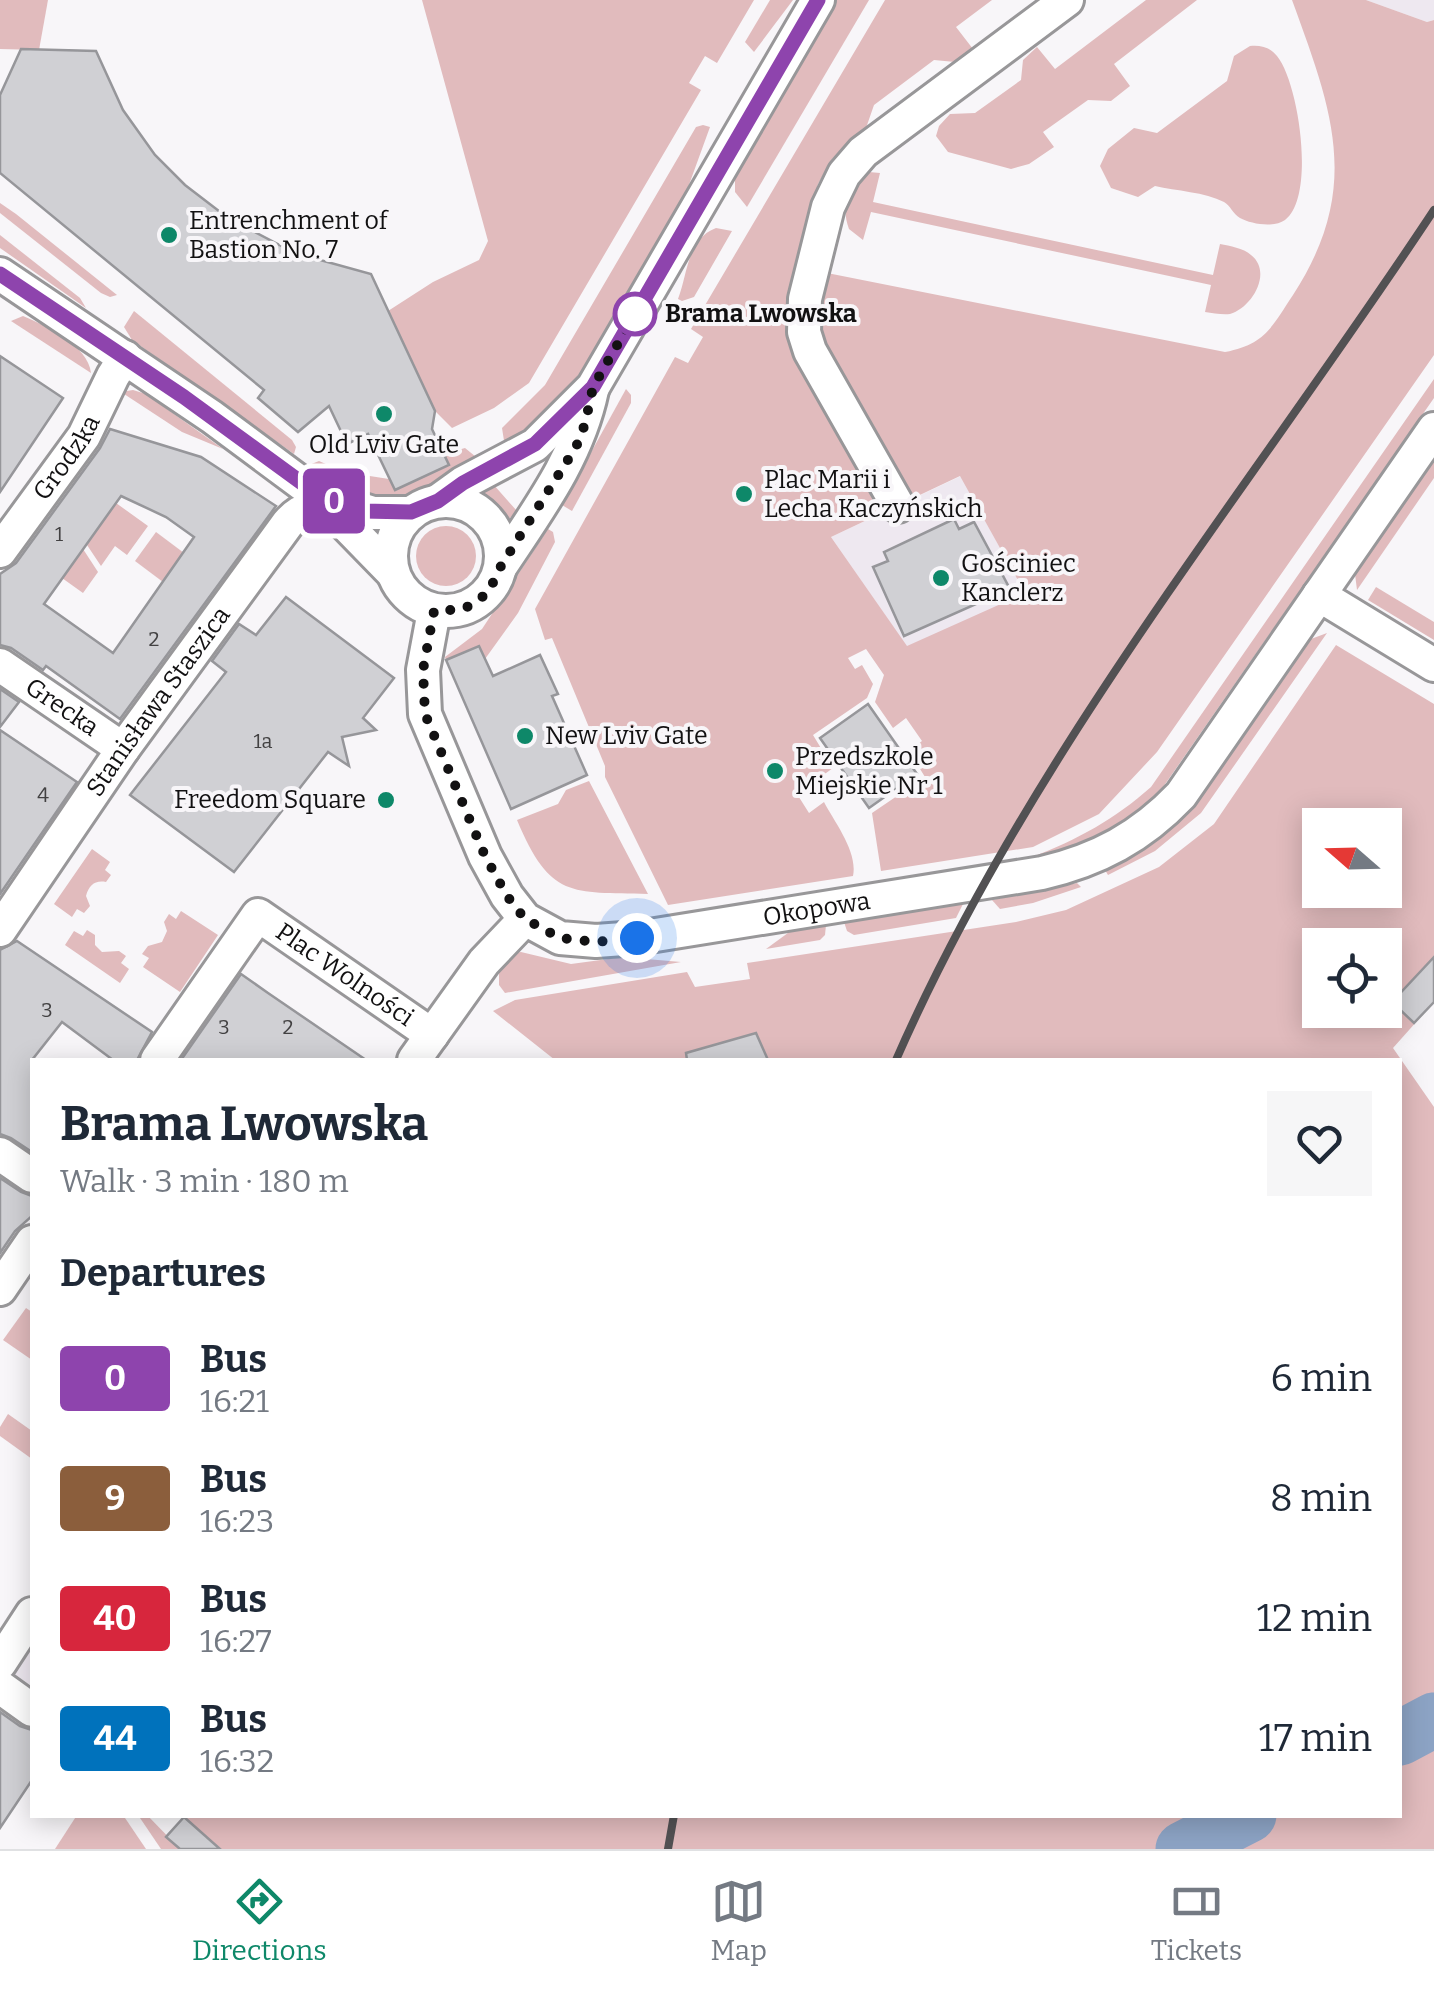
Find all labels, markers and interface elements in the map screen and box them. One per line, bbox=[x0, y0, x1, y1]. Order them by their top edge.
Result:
place label: Entrenchment of Bastion No. 7 bbox=[189, 206, 390, 265]
marker: Entrenchment of Bastion No. 7 bbox=[158, 224, 180, 246]
marker: Brama Lwowska bbox=[614, 293, 656, 335]
place label: Brama Lwowska bbox=[665, 299, 857, 329]
marker: Old Lviv Gate bbox=[373, 403, 395, 425]
street label: Grodzka bbox=[27, 410, 107, 506]
place label: Old Lviv Gate bbox=[309, 430, 459, 460]
place label: Plac Marii i Lecha Kaczyńskich bbox=[764, 465, 983, 524]
line badge: 0 bbox=[302, 468, 366, 534]
text: 0 bbox=[323, 480, 345, 522]
marker: Plac Marii i Lecha Kaczyńskich bbox=[733, 483, 755, 505]
house number: 1 bbox=[55, 522, 63, 546]
place label: Gościniec Kanclerz bbox=[961, 549, 1076, 608]
marker: Gościniec Kanclerz bbox=[930, 567, 952, 589]
street label: Stanisława Staszica bbox=[80, 601, 237, 802]
house number: 2 bbox=[149, 627, 159, 651]
street label: Grecka bbox=[20, 672, 105, 743]
place label: New Lviv Gate bbox=[545, 721, 708, 751]
marker: New Lviv Gate bbox=[514, 725, 536, 747]
house number: 1a bbox=[253, 729, 273, 753]
place label: Przedszkole Miejskie Nr 1 bbox=[795, 742, 943, 801]
marker: Przedszkole Miejskie Nr 1 bbox=[764, 760, 786, 782]
house number: 4 bbox=[37, 783, 49, 807]
place label: Freedom Square bbox=[174, 785, 366, 815]
marker: Freedom Square bbox=[375, 789, 397, 811]
north arrow bbox=[1302, 808, 1402, 908]
map controls bbox=[1302, 808, 1402, 1028]
street label: Okopowa bbox=[761, 886, 873, 933]
your location bbox=[612, 913, 662, 963]
street label: Plac Wolności bbox=[270, 917, 419, 1033]
button: locate bbox=[1302, 928, 1402, 1028]
house number: 3 bbox=[41, 998, 53, 1022]
house number: 3 bbox=[218, 1015, 230, 1039]
house number: 2 bbox=[283, 1015, 293, 1039]
button: heart bbox=[1267, 1091, 1372, 1196]
text: Brama Lwowska bbox=[60, 1095, 428, 1153]
text: Walk · 3 min · 180 m bbox=[60, 1162, 349, 1200]
text: Departures bbox=[60, 1250, 266, 1296]
text: Bus bbox=[200, 1336, 267, 1382]
text: 6 min bbox=[1270, 1355, 1372, 1401]
text: 0 bbox=[104, 1357, 126, 1399]
text: 16:21 bbox=[200, 1382, 269, 1420]
text: Bus bbox=[200, 1456, 267, 1502]
text: 8 min bbox=[1270, 1475, 1372, 1521]
text: 9 bbox=[105, 1477, 125, 1519]
text: 16:23 bbox=[200, 1502, 274, 1540]
text: Bus bbox=[200, 1576, 267, 1622]
text: 12 min bbox=[1257, 1595, 1372, 1641]
text: 40 bbox=[93, 1597, 137, 1639]
text: 16:27 bbox=[200, 1622, 272, 1660]
text: Bus bbox=[200, 1696, 267, 1742]
text: 17 min bbox=[1259, 1715, 1372, 1761]
text: 44 bbox=[94, 1717, 136, 1759]
text: 16:32 bbox=[200, 1742, 274, 1780]
tab: Directions bbox=[192, 1874, 327, 1967]
tab: Map bbox=[710, 1874, 767, 1967]
tab: Tickets bbox=[1151, 1874, 1242, 1967]

